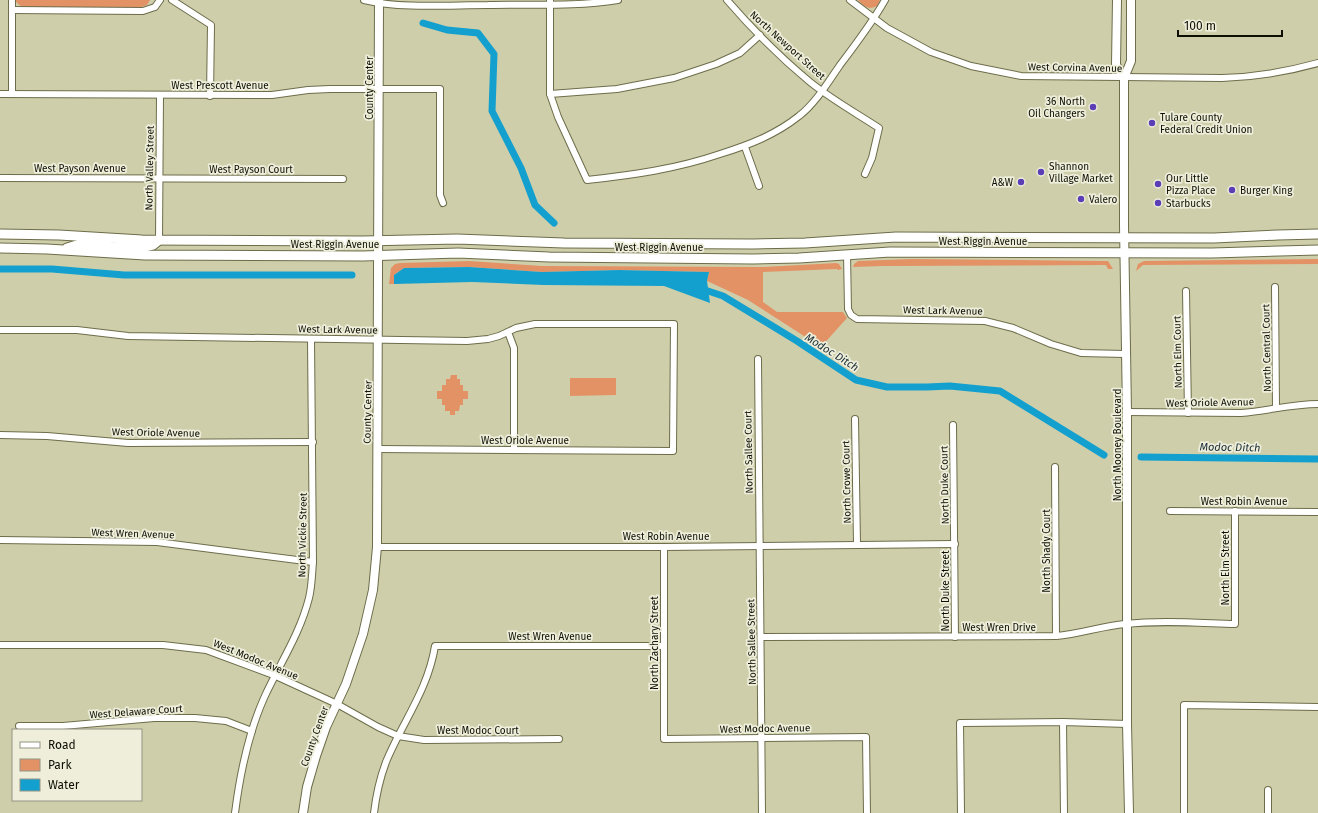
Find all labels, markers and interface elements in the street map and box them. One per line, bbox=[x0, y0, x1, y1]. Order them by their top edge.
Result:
street label: North Newport Street bbox=[747, 9, 828, 83]
scale bar bbox=[1178, 12, 1282, 38]
text: 100 m bbox=[1184, 19, 1216, 33]
street label: County Center bbox=[364, 56, 376, 120]
street label: West Corvina Avenue bbox=[1028, 61, 1122, 75]
street label: West Prescott Avenue bbox=[171, 80, 269, 92]
place label: 36 North Oil Changers bbox=[1028, 96, 1085, 120]
marker: 36 North Oil Changers bbox=[1088, 102, 1098, 112]
place label: Tulare County Federal Credit Union bbox=[1160, 112, 1252, 136]
marker: Tulare County Federal Credit Union bbox=[1147, 118, 1157, 128]
street label: North Valley Street bbox=[143, 125, 157, 211]
place label: Shannon Village Market bbox=[1049, 161, 1113, 185]
street label: West Payson Avenue bbox=[34, 163, 126, 175]
street label: West Payson Court bbox=[209, 164, 293, 176]
marker: Shannon Village Market bbox=[1036, 167, 1046, 177]
place label: Our Little Pizza Place bbox=[1166, 173, 1215, 197]
place label: A&W bbox=[992, 177, 1014, 189]
marker: A&W bbox=[1016, 177, 1026, 187]
marker: Our Little Pizza Place bbox=[1153, 179, 1163, 189]
marker: Burger King bbox=[1227, 185, 1237, 195]
place label: Burger King bbox=[1240, 185, 1293, 197]
marker: Valero bbox=[1076, 194, 1086, 204]
place label: Valero bbox=[1089, 194, 1117, 206]
marker: Starbucks bbox=[1153, 198, 1163, 208]
place label: Starbucks bbox=[1166, 198, 1211, 210]
street label: West Riggin Avenue bbox=[939, 236, 1027, 248]
street label: West Riggin Avenue bbox=[291, 239, 379, 251]
street label: West Riggin Avenue bbox=[615, 242, 703, 254]
street label: West Lark Avenue bbox=[903, 304, 983, 318]
street label: North Central Court bbox=[1260, 304, 1274, 392]
street label: North Elm Court bbox=[1171, 315, 1185, 388]
street label: West Lark Avenue bbox=[298, 323, 378, 337]
water label: Modoc Ditch bbox=[802, 331, 861, 374]
street label: County Center bbox=[361, 380, 375, 444]
street label: North Mooney Boulevard bbox=[1112, 389, 1124, 501]
street label: West Oriole Avenue bbox=[1166, 396, 1254, 410]
street label: North Sallee Court bbox=[742, 410, 756, 494]
street label: West Oriole Avenue bbox=[112, 426, 200, 440]
street label: West Oriole Avenue bbox=[481, 435, 569, 447]
street label: North Crowe Court bbox=[840, 440, 854, 524]
water label: Modoc Ditch bbox=[1199, 440, 1261, 455]
street label: North Duke Court bbox=[938, 445, 952, 524]
street label: North Vickie Street bbox=[296, 492, 310, 578]
street label: West Robin Avenue bbox=[1201, 496, 1287, 508]
street label: North Shady Court bbox=[1041, 509, 1053, 593]
street label: West Wren Avenue bbox=[91, 527, 175, 541]
street label: North Elm Street bbox=[1220, 530, 1232, 606]
street label: West Robin Avenue bbox=[623, 531, 709, 543]
street label: North Duke Street bbox=[940, 550, 952, 632]
street label: North Zachary Street bbox=[649, 596, 661, 690]
street label: North Sallee Street bbox=[745, 599, 759, 685]
street label: West Wren Drive bbox=[962, 622, 1036, 634]
street label: West Wren Avenue bbox=[508, 631, 592, 643]
street label: West Modoc Avenue bbox=[211, 637, 300, 682]
street label: West Delaware Court bbox=[89, 703, 183, 721]
street label: County Center bbox=[298, 704, 331, 768]
street label: West Modoc Avenue bbox=[720, 722, 810, 736]
street label: West Modoc Court bbox=[437, 725, 519, 737]
legend bbox=[12, 729, 142, 801]
text: Road bbox=[48, 738, 76, 752]
text: Park bbox=[48, 758, 72, 772]
text: Water bbox=[48, 778, 80, 792]

